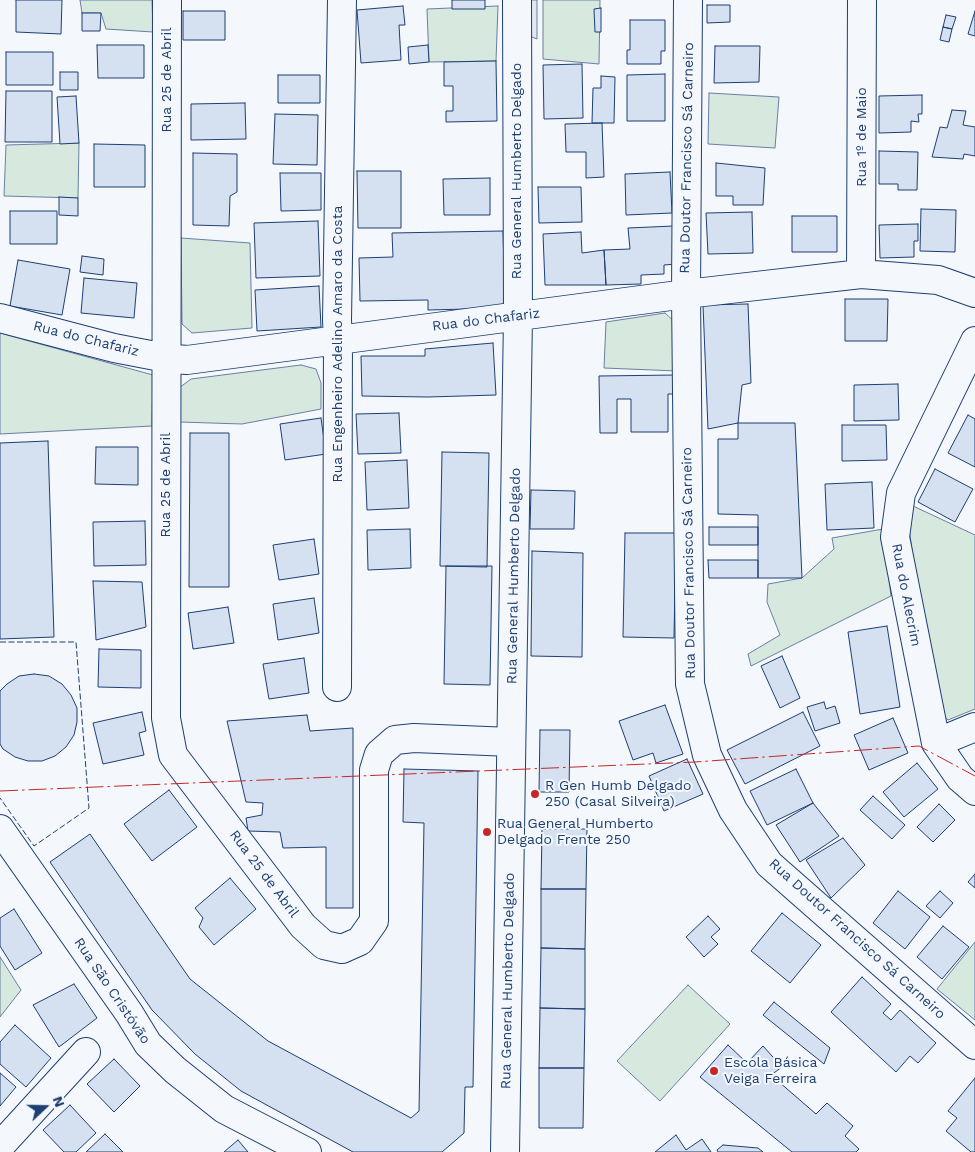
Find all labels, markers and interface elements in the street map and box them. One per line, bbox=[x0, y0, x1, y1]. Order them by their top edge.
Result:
street label: Rua 25 de Abril bbox=[159, 28, 175, 132]
street label: Rua Doutor Francisco Sá Carneiro bbox=[677, 42, 697, 274]
street label: Rua General Humberto Delgado bbox=[509, 63, 525, 279]
street label: Rua 1º de Maio bbox=[854, 87, 870, 187]
street label: Rua Engenheiro Adelino Amaro da Costa bbox=[330, 205, 346, 483]
street label: Rua do Chafariz bbox=[431, 305, 541, 335]
street label: Rua do Chafariz bbox=[31, 318, 141, 360]
street label: Rua 25 de Abril bbox=[158, 433, 174, 537]
street label: Rua Doutor Francisco Sá Carneiro bbox=[679, 447, 699, 679]
street label: Rua General Humberto Delgado bbox=[504, 468, 524, 684]
street label: Rua do Alecrim bbox=[888, 542, 924, 648]
place label: R Gen Humb Delgado 250 (Casal Silveira) bbox=[545, 778, 691, 810]
marker: R Gen Humb Delgado 250 (Casal Silveira) bbox=[529, 788, 541, 800]
place label: Rua General Humberto Delgado Frente 250 bbox=[497, 816, 654, 849]
marker: Rua General Humberto Delgado Frente 250 bbox=[481, 826, 493, 838]
street label: Rua 25 de Abril bbox=[226, 827, 302, 921]
street label: Rua Doutor Francisco Sá Carneiro bbox=[765, 855, 949, 1023]
street label: Rua General Humberto Delgado bbox=[498, 873, 518, 1089]
street label: Rua São Cristóvão bbox=[70, 935, 154, 1047]
place label: Escola Básica Veiga Ferreira bbox=[724, 1055, 817, 1088]
marker: Escola Básica Veiga Ferreira bbox=[708, 1065, 720, 1077]
north arrow bbox=[20, 1082, 70, 1132]
text: N bbox=[50, 1094, 68, 1109]

